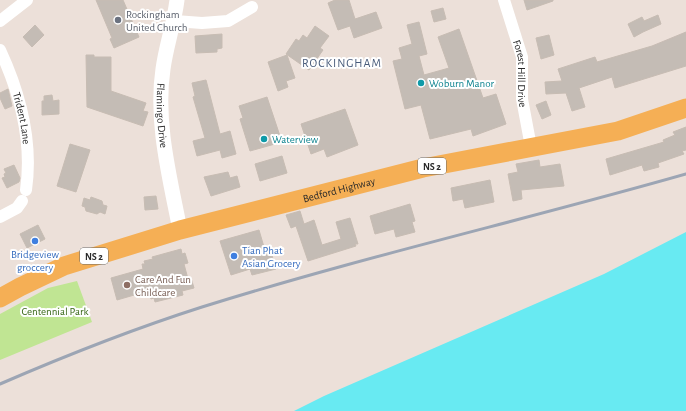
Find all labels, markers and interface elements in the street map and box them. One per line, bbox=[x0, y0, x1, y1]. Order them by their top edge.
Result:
place label: Rockingham United Church bbox=[126, 9, 187, 33]
marker: Rockingham United Church bbox=[113, 15, 123, 25]
street label: Forest Hill Drive bbox=[511, 38, 528, 108]
district label: ROCKINGHAM bbox=[302, 57, 382, 69]
marker: Woburn Manor bbox=[416, 78, 426, 88]
place label: Woburn Manor bbox=[429, 78, 494, 89]
street label: Flamingo Drive bbox=[155, 83, 169, 149]
street label: Trident Lane bbox=[11, 91, 32, 145]
marker: Waterview bbox=[259, 134, 269, 144]
place label: Waterview bbox=[272, 134, 319, 145]
road number: NS 2 bbox=[418, 158, 446, 174]
street label: Bedford Highway bbox=[302, 175, 377, 204]
marker: Bridgeview groccery bbox=[30, 236, 40, 246]
place label: Tian Phat Asian Grocery bbox=[242, 245, 301, 269]
road number: NS 2 bbox=[80, 248, 108, 264]
place label: Bridgeview groccery bbox=[11, 249, 60, 273]
marker: Tian Phat Asian Grocery bbox=[229, 251, 239, 261]
place label: Care And Fun Childcare bbox=[135, 274, 191, 298]
marker: Care And Fun Childcare bbox=[122, 280, 132, 290]
park label: Centennial Park bbox=[21, 306, 89, 317]

